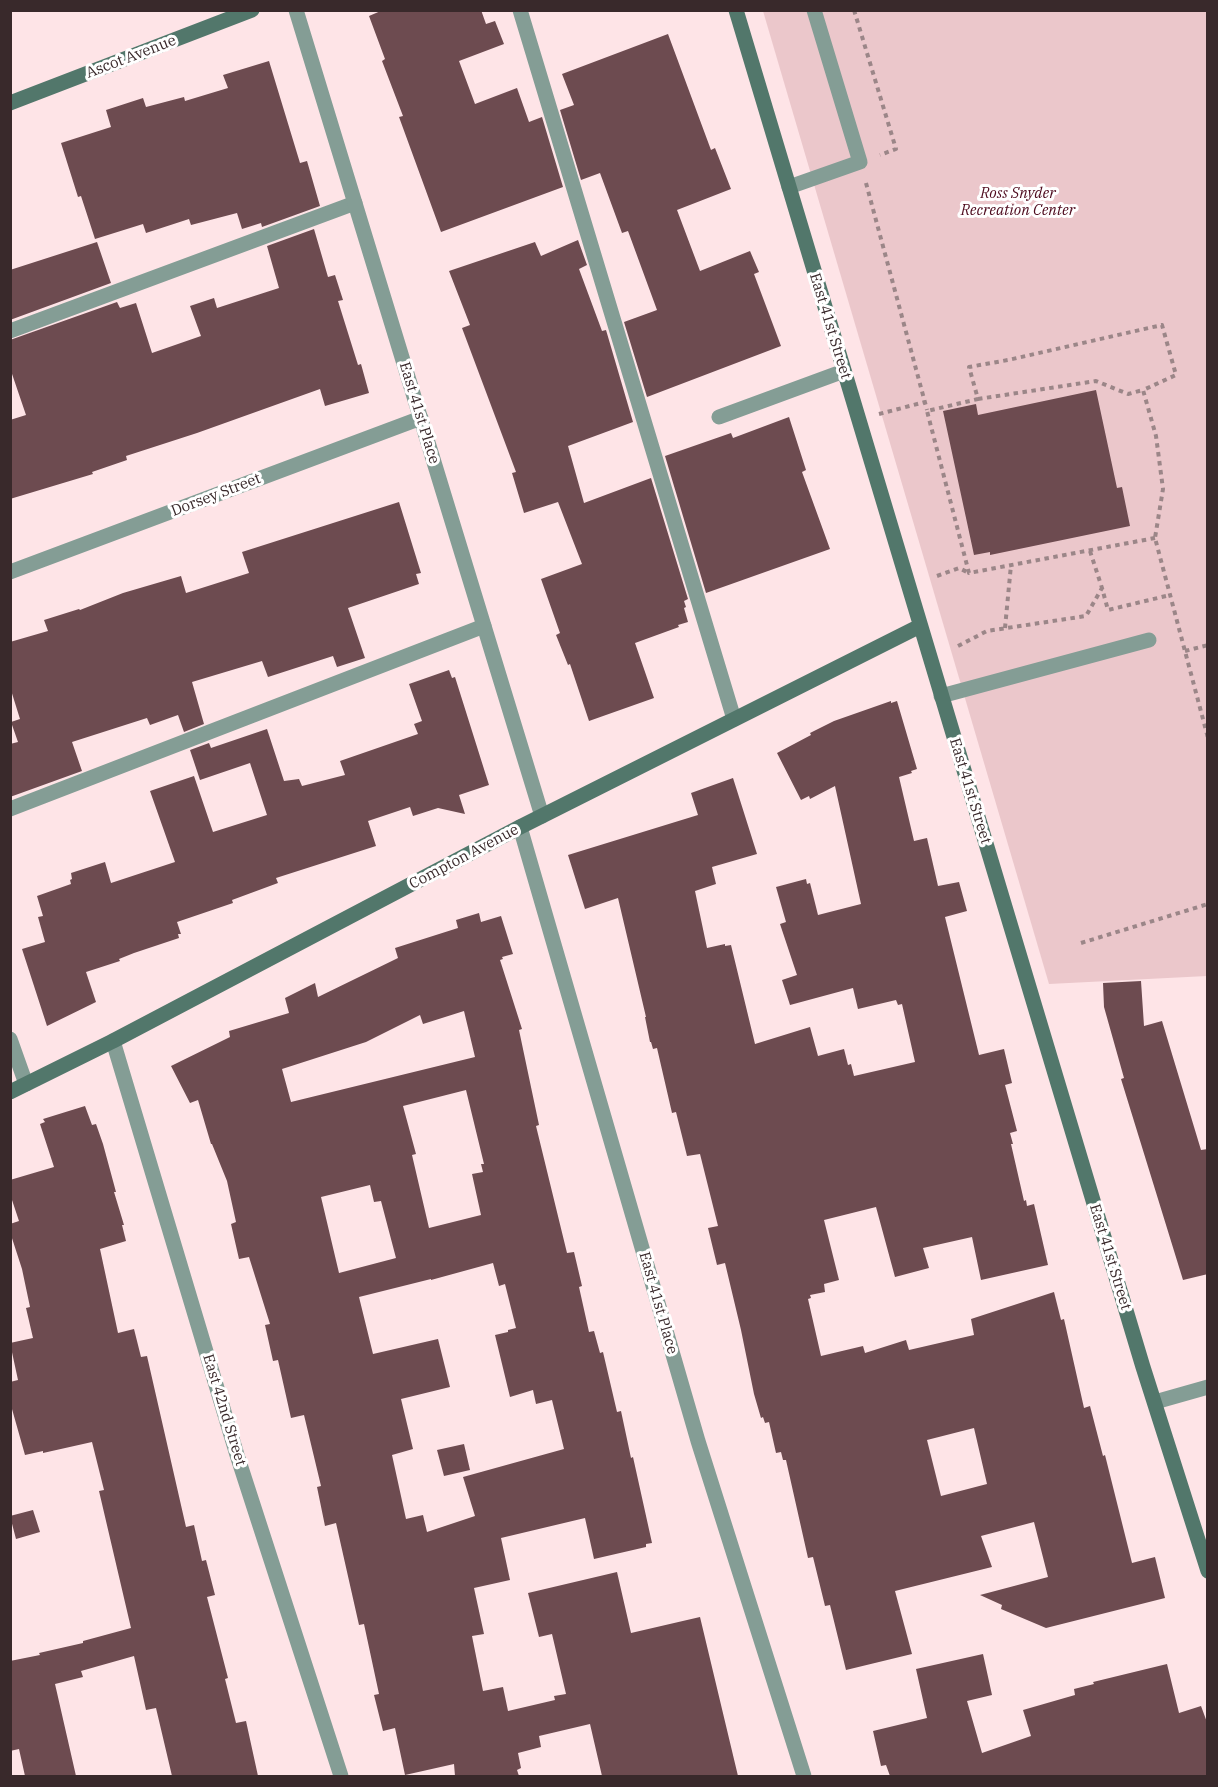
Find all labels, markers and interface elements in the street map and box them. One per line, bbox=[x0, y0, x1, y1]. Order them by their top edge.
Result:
street label: Ascot Avenue bbox=[83, 32, 179, 82]
park label: Ross Snyder Recreation Center bbox=[961, 185, 1075, 220]
street label: East 41st Street bbox=[805, 271, 855, 381]
street label: East 41st Place bbox=[395, 360, 443, 466]
street label: Dorsey Street bbox=[169, 470, 263, 520]
street label: East 41st Street bbox=[945, 736, 995, 846]
street label: Compton Avenue bbox=[406, 821, 522, 893]
street label: East 41st Street bbox=[1085, 1202, 1135, 1312]
street label: East 41st Place bbox=[635, 1250, 681, 1356]
street label: East 42nd Street bbox=[198, 1352, 250, 1468]

